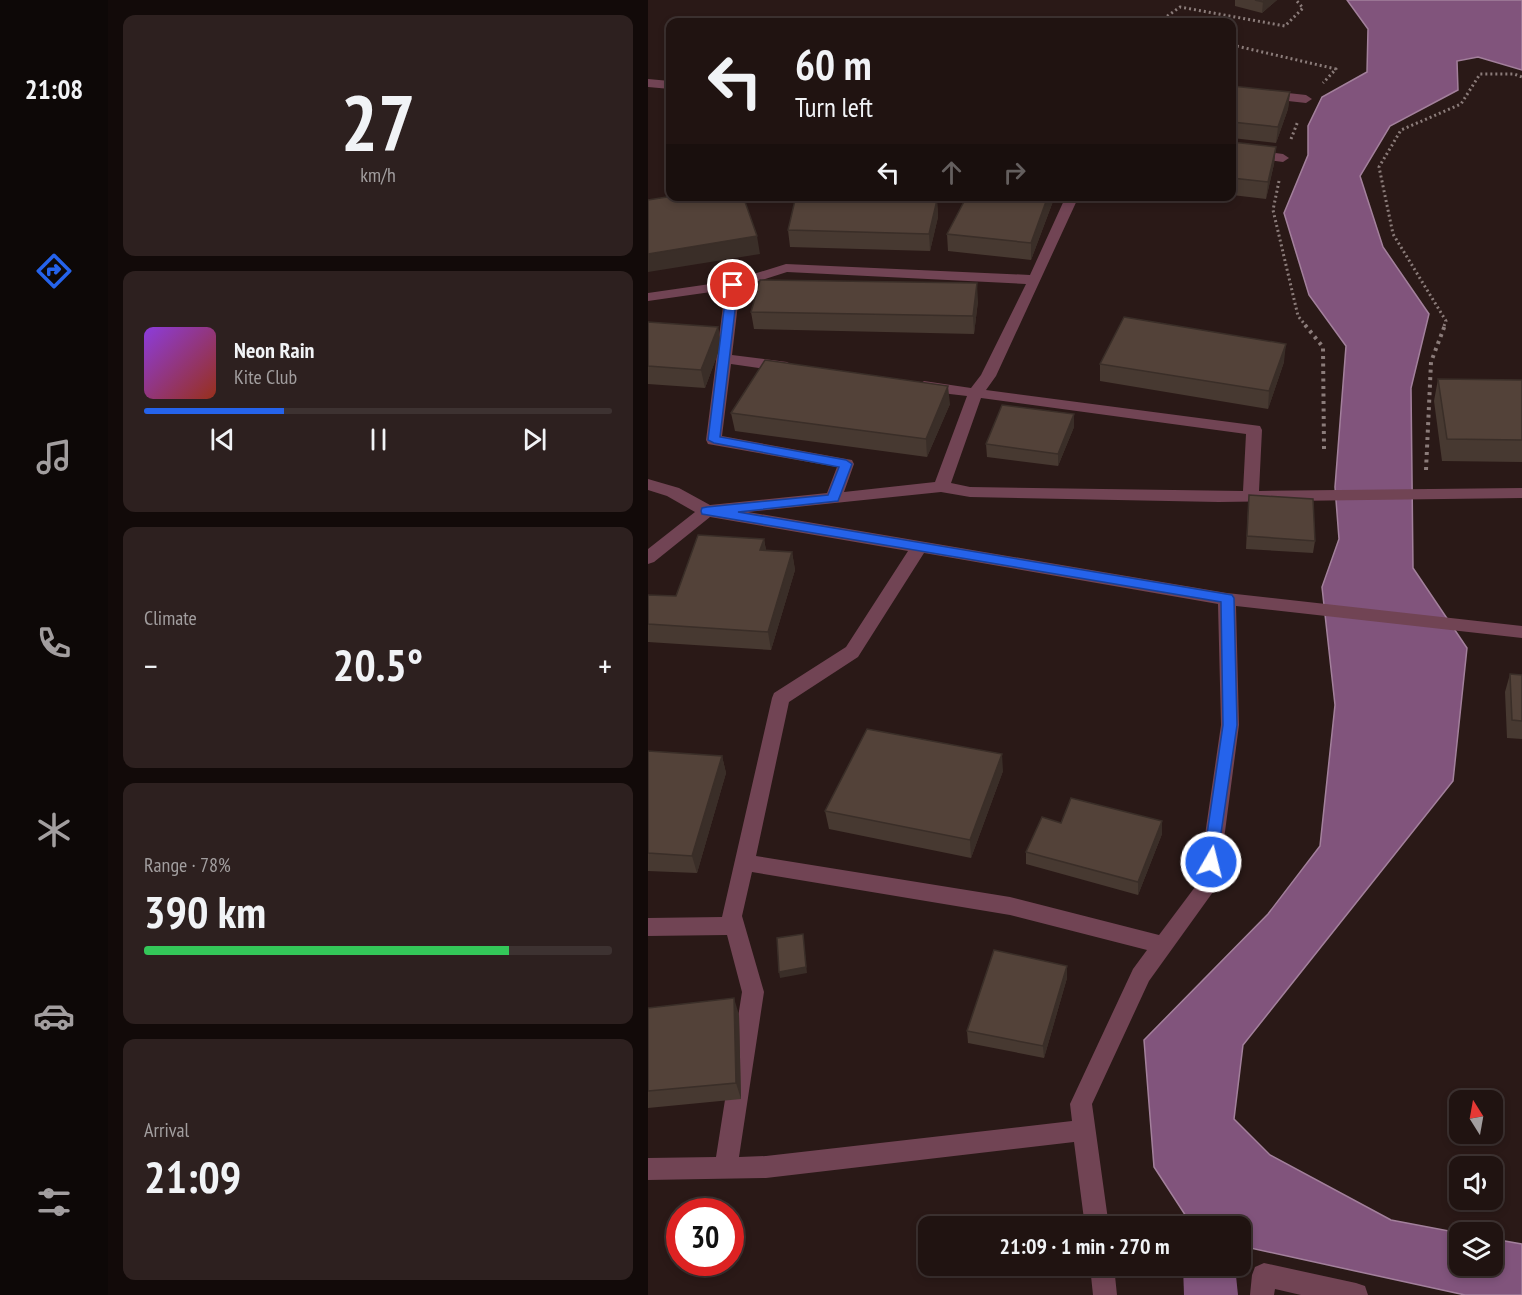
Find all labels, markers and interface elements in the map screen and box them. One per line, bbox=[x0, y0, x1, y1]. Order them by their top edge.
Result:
text: 60 m bbox=[795, 37, 872, 92]
icon: left bbox=[696, 42, 774, 120]
text: 21:08 bbox=[25, 72, 83, 106]
text: 27 bbox=[341, 72, 415, 173]
text: Turn left bbox=[795, 90, 873, 124]
icon: left bbox=[872, 156, 905, 189]
icon: ahead bbox=[935, 156, 968, 189]
icon: right bbox=[998, 156, 1031, 189]
text: km/h bbox=[360, 162, 396, 188]
icon: directions bbox=[33, 250, 75, 292]
pin bbox=[707, 259, 758, 310]
icon: arrive bbox=[716, 268, 749, 301]
text: Neon Rain bbox=[234, 336, 314, 364]
text: Kite Club bbox=[234, 364, 297, 390]
icon: previous bbox=[206, 423, 239, 456]
icon: pause bbox=[362, 423, 395, 456]
icon: next bbox=[518, 423, 551, 456]
icon: music bbox=[33, 436, 75, 478]
text: Climate bbox=[144, 605, 197, 631]
icon: phone bbox=[33, 622, 75, 664]
text: 20.5° bbox=[333, 635, 423, 693]
text: − bbox=[144, 644, 158, 687]
text: + bbox=[598, 644, 612, 687]
icon: climate bbox=[33, 809, 75, 851]
position arrow bbox=[1179, 830, 1243, 894]
text: Range · 78% bbox=[144, 852, 231, 878]
text: 390 km bbox=[144, 882, 266, 940]
icon: car bbox=[33, 995, 75, 1037]
north arrow bbox=[1449, 1090, 1503, 1144]
map controls bbox=[1449, 1090, 1503, 1276]
text: Arrival bbox=[144, 1117, 189, 1143]
text: 21:09 bbox=[144, 1147, 241, 1205]
button: sound bbox=[1449, 1156, 1503, 1210]
icon: filters bbox=[33, 1181, 75, 1223]
speed limit sign: 30 bbox=[666, 1198, 744, 1276]
button: layers bbox=[1449, 1222, 1503, 1276]
text: 21:09 · 1 min · 270 m bbox=[999, 1232, 1170, 1260]

